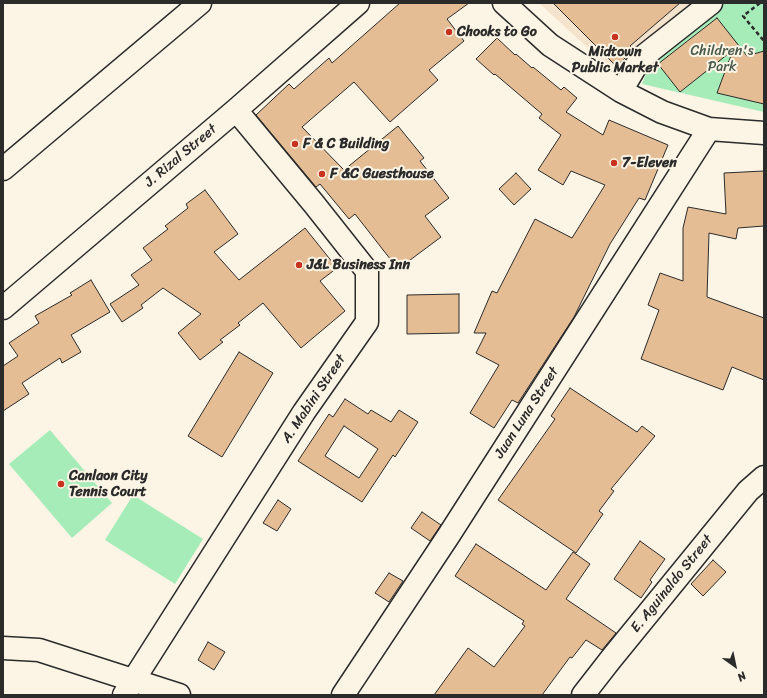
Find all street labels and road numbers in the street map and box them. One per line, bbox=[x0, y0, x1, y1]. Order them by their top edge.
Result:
street label: J. Rizal Street bbox=[142, 121, 220, 191]
street label: A. Mabini Street bbox=[278, 352, 350, 446]
street label: Juan Luna Street bbox=[491, 364, 563, 462]
street label: E. Aguinaldo Street bbox=[628, 532, 716, 636]

